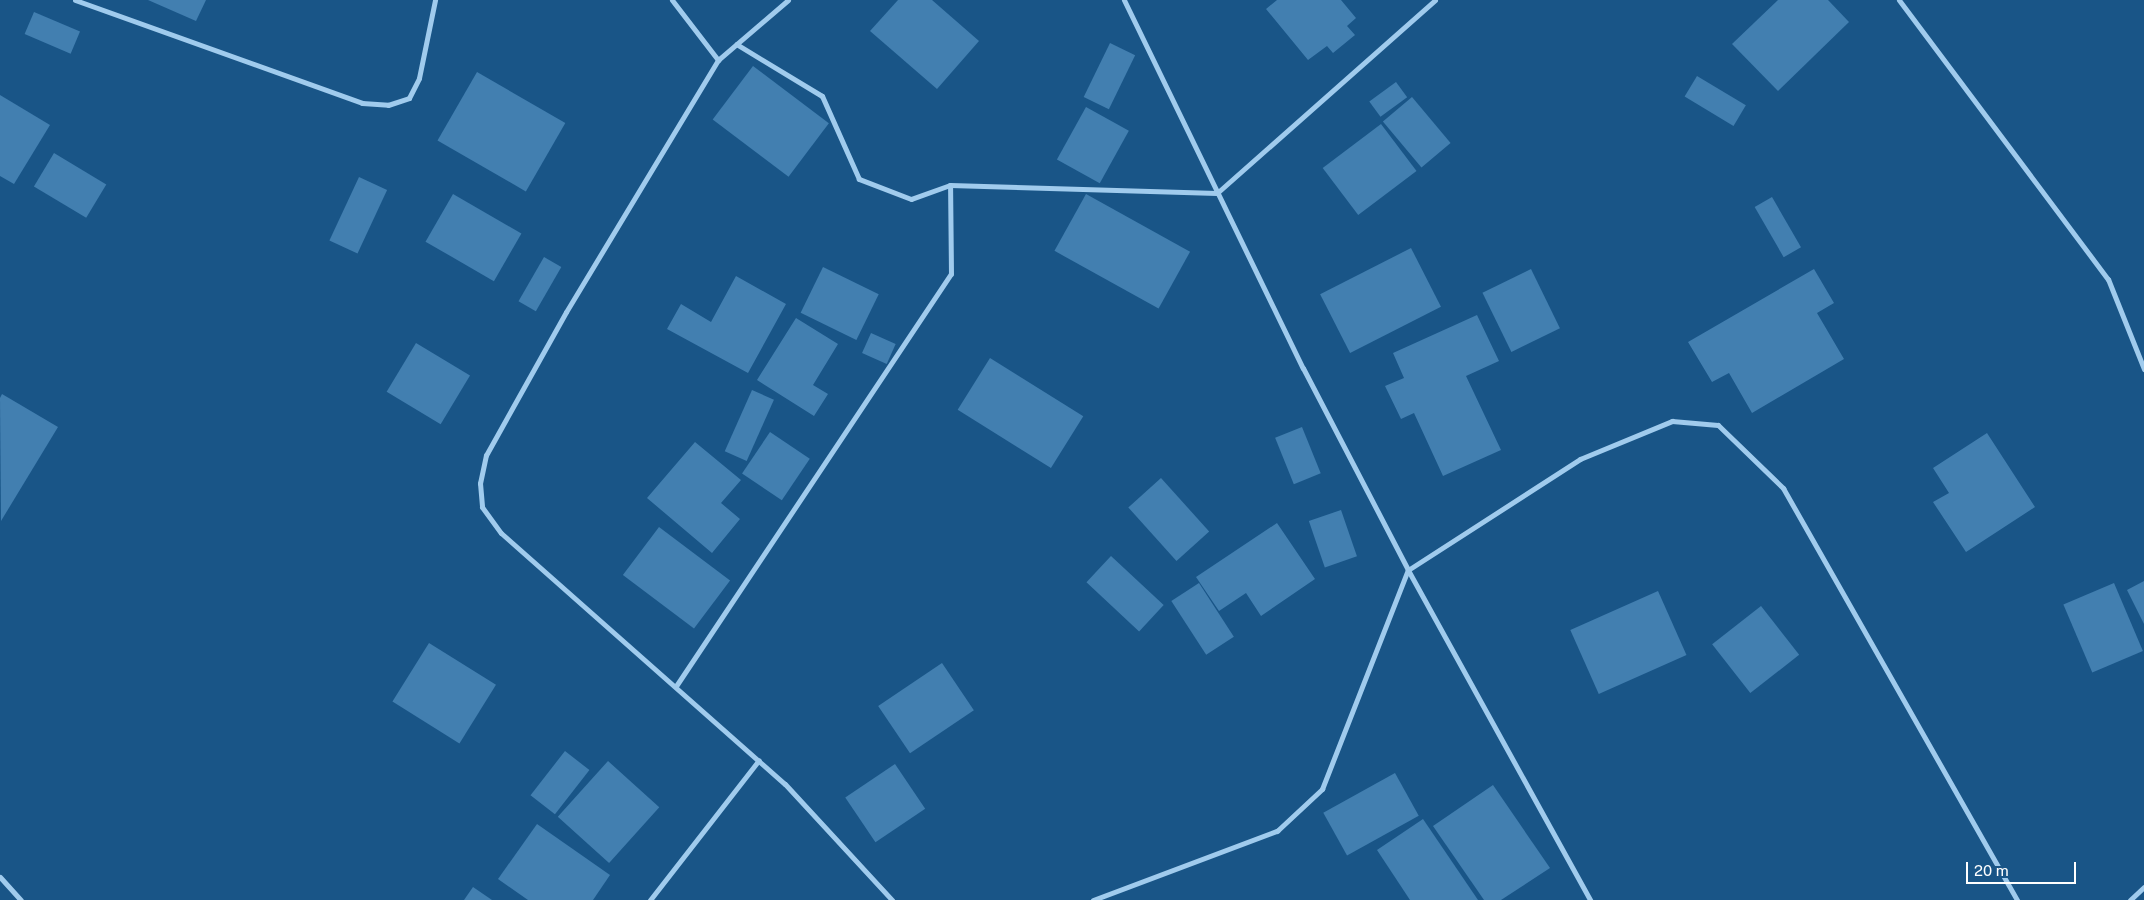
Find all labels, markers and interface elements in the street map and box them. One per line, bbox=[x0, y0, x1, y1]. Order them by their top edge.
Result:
scale bar bbox=[1969, 852, 2079, 884]
text: 20 m bbox=[1974, 862, 2009, 879]

